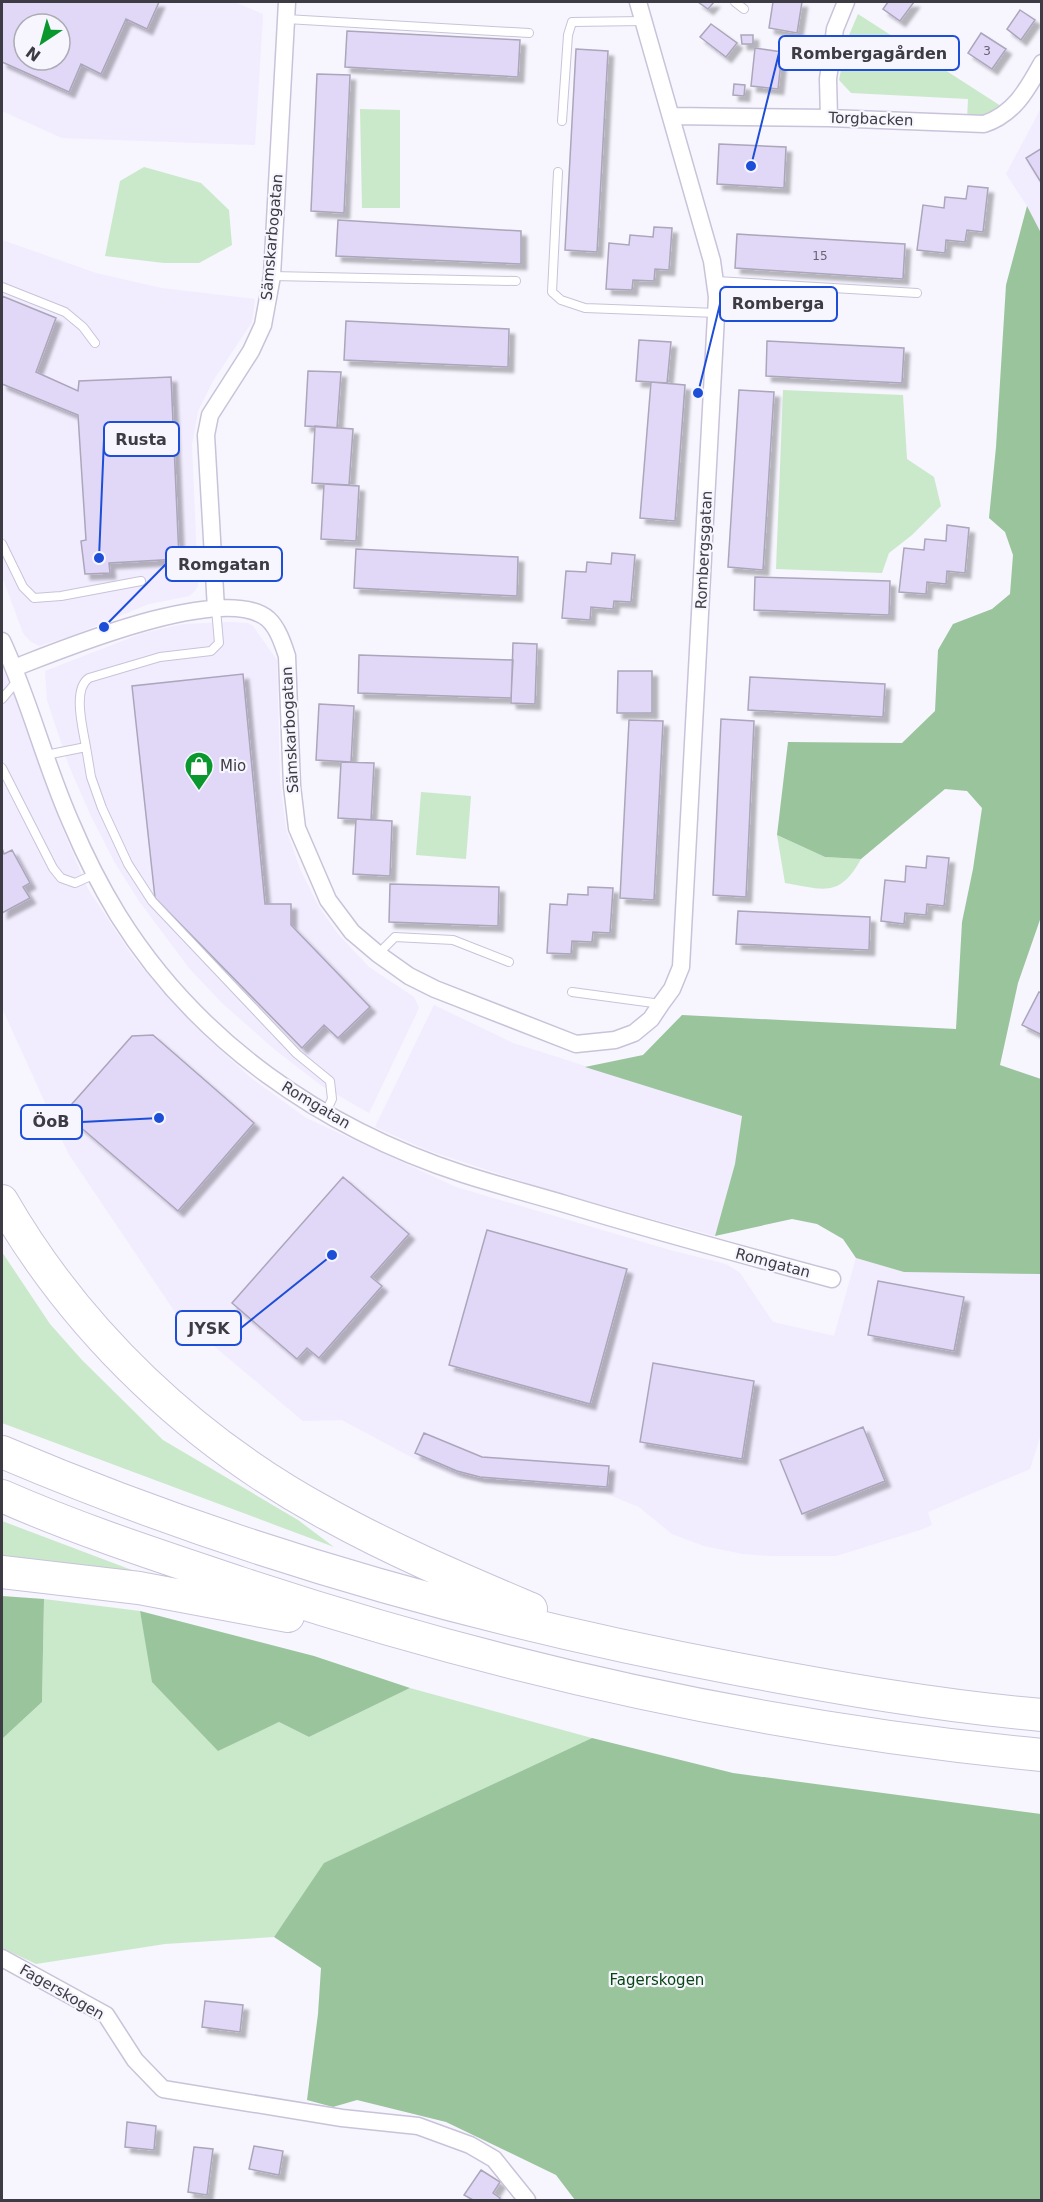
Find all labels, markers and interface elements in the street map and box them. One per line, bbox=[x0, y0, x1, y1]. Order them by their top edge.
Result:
north arrow bbox=[12, 12, 72, 72]
callout: Rombergagården bbox=[779, 36, 959, 70]
text: N bbox=[22, 42, 44, 65]
text: Rombergagården bbox=[791, 44, 947, 63]
house number: 3 bbox=[983, 44, 991, 58]
street label: Torgbacken bbox=[827, 108, 914, 129]
street label: Sämskarbogatan bbox=[258, 173, 286, 301]
house number: 15 bbox=[812, 249, 828, 263]
callout: Romberga bbox=[720, 287, 837, 321]
text: Romberga bbox=[732, 294, 824, 313]
callout: Rusta bbox=[104, 422, 179, 456]
text: Rusta bbox=[115, 430, 167, 449]
street label: Rombergsgatan bbox=[692, 490, 716, 610]
callout: Romgatan bbox=[166, 547, 282, 581]
text: Romgatan bbox=[178, 555, 270, 574]
street label: Sämskarbogatan bbox=[278, 666, 302, 794]
shop icon: Mio bbox=[183, 750, 215, 792]
place label: Mio bbox=[220, 757, 246, 775]
street label: Romgatan bbox=[278, 1077, 354, 1133]
callout: ÖoB bbox=[21, 1105, 82, 1139]
text: ÖoB bbox=[33, 1112, 69, 1131]
street label: Romgatan bbox=[734, 1244, 812, 1282]
callout: JYSK bbox=[176, 1311, 241, 1345]
text: JYSK bbox=[187, 1319, 230, 1338]
street label: Fagerskogen bbox=[16, 1961, 108, 2023]
park label: Fagerskogen bbox=[610, 1971, 704, 1989]

